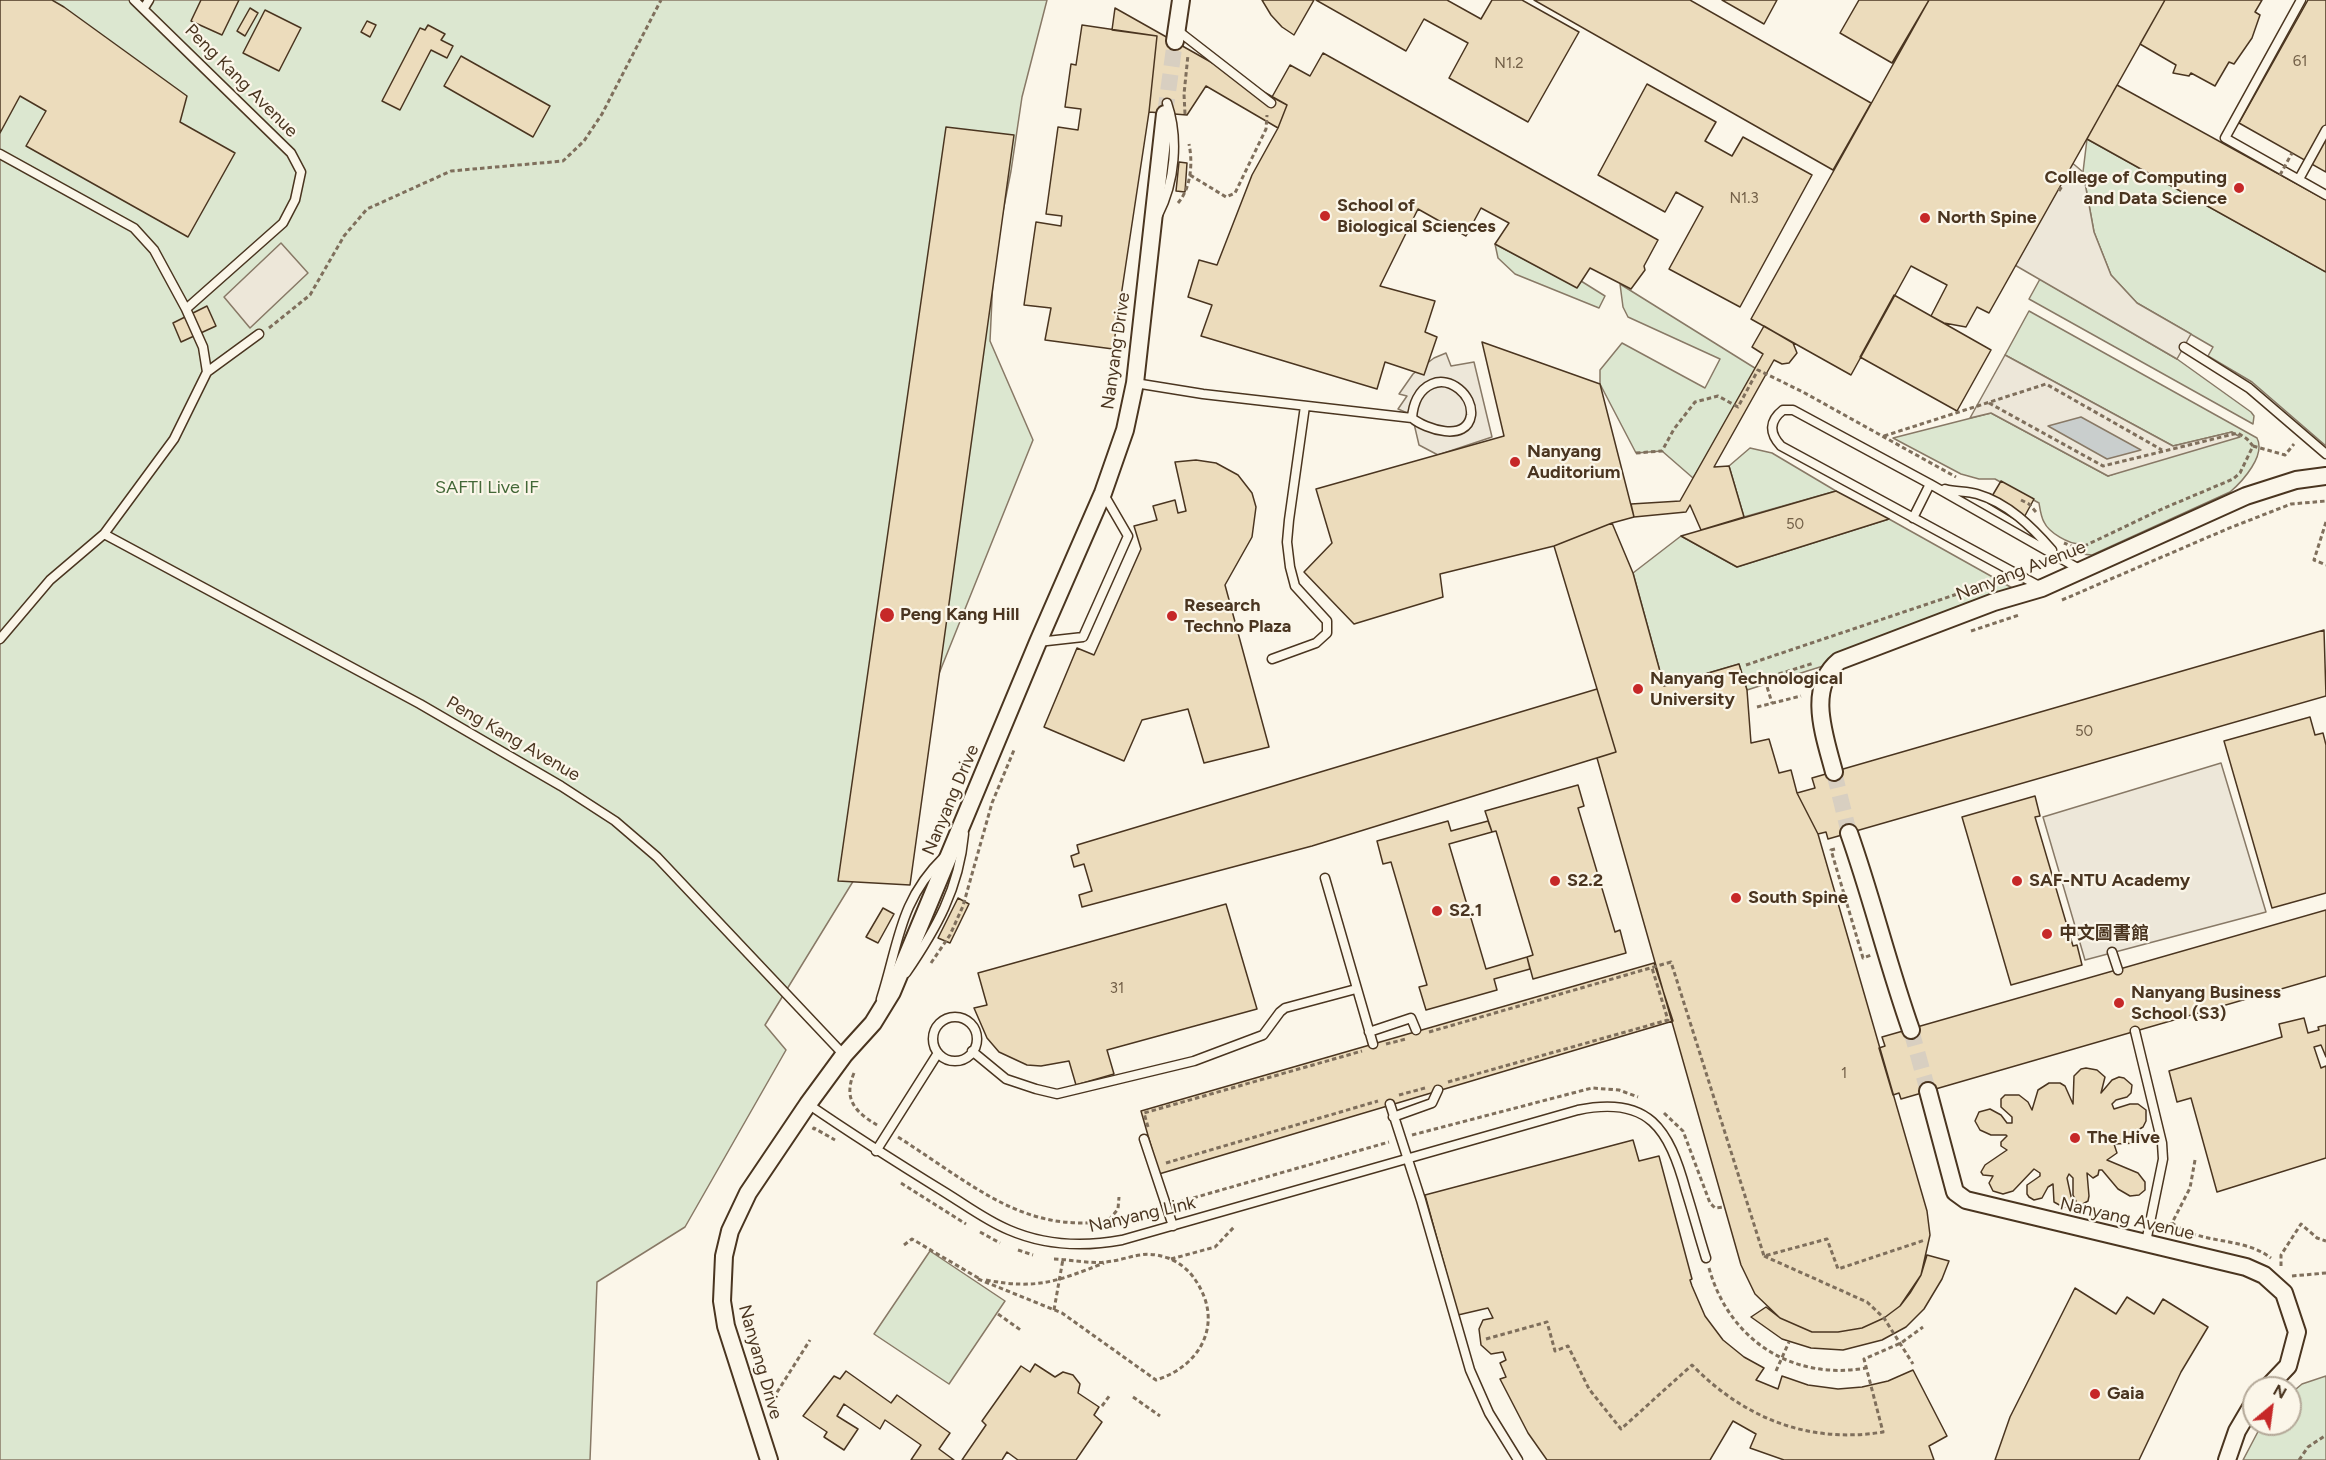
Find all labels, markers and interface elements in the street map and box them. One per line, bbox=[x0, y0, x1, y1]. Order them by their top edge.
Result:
street label: Peng Kang Avenue bbox=[180, 20, 302, 142]
house number: 61 bbox=[2293, 53, 2307, 71]
house number: N1.2 bbox=[1494, 55, 1524, 73]
place label: College of Computing and Data Science bbox=[2045, 167, 2227, 210]
marker: College of Computing and Data Science bbox=[2232, 181, 2246, 195]
house number: N1.3 bbox=[1729, 190, 1759, 208]
place label: School of Biological Sciences bbox=[1337, 195, 1496, 238]
place label: North Spine bbox=[1937, 207, 2037, 229]
marker: School of Biological Sciences bbox=[1318, 209, 1332, 223]
marker: North Spine bbox=[1918, 211, 1932, 225]
street label: Nanyang Drive bbox=[1097, 291, 1135, 411]
place label: Nanyang Auditorium bbox=[1527, 441, 1620, 484]
marker: Nanyang Auditorium bbox=[1508, 455, 1522, 469]
park label: SAFTI Live IF bbox=[435, 477, 539, 499]
house number: 50 bbox=[1786, 516, 1804, 534]
street label: Nanyang Avenue bbox=[1953, 536, 2089, 606]
place label: Research Techno Plaza bbox=[1184, 595, 1291, 638]
place label: Peng Kang Hill bbox=[900, 604, 1019, 626]
marker: Peng Kang Hill bbox=[878, 606, 896, 624]
marker: Research Techno Plaza bbox=[1165, 609, 1179, 623]
place label: Nanyang Technological University bbox=[1650, 668, 1843, 710]
marker: Nanyang Technological University bbox=[1631, 682, 1645, 696]
street label: Peng Kang Avenue bbox=[442, 692, 584, 786]
house number: 50 bbox=[2075, 723, 2093, 741]
street label: Nanyang Drive bbox=[918, 741, 984, 859]
place label: S2.2 bbox=[1567, 870, 1603, 892]
place label: SAF-NTU Academy bbox=[2029, 870, 2190, 892]
marker: S2.2 bbox=[1548, 874, 1562, 888]
marker: SAF-NTU Academy bbox=[2010, 874, 2024, 888]
place label: South Spine bbox=[1748, 887, 1848, 909]
marker: South Spine bbox=[1729, 891, 1743, 905]
place label: S2.1 bbox=[1449, 900, 1482, 922]
marker: S2.1 bbox=[1430, 904, 1444, 918]
place label: 中文圖書館 bbox=[2059, 923, 2149, 945]
marker: 中文圖書館 bbox=[2040, 927, 2054, 941]
house number: 31 bbox=[1110, 980, 1124, 998]
place label: Nanyang Business School (S3) bbox=[2131, 982, 2281, 1024]
marker: Nanyang Business School (S3) bbox=[2112, 996, 2126, 1010]
house number: 1 bbox=[1841, 1065, 1847, 1083]
place label: The Hive bbox=[2087, 1127, 2160, 1149]
marker: The Hive bbox=[2068, 1131, 2082, 1145]
street label: Nanyang Link bbox=[1087, 1192, 1197, 1238]
street label: Nanyang Avenue bbox=[2058, 1193, 2196, 1245]
street label: Nanyang Drive bbox=[733, 1302, 787, 1422]
north arrow bbox=[2242, 1376, 2302, 1436]
text: N bbox=[2270, 1380, 2290, 1403]
place label: Gaia bbox=[2107, 1383, 2144, 1405]
marker: Gaia bbox=[2088, 1387, 2102, 1401]

